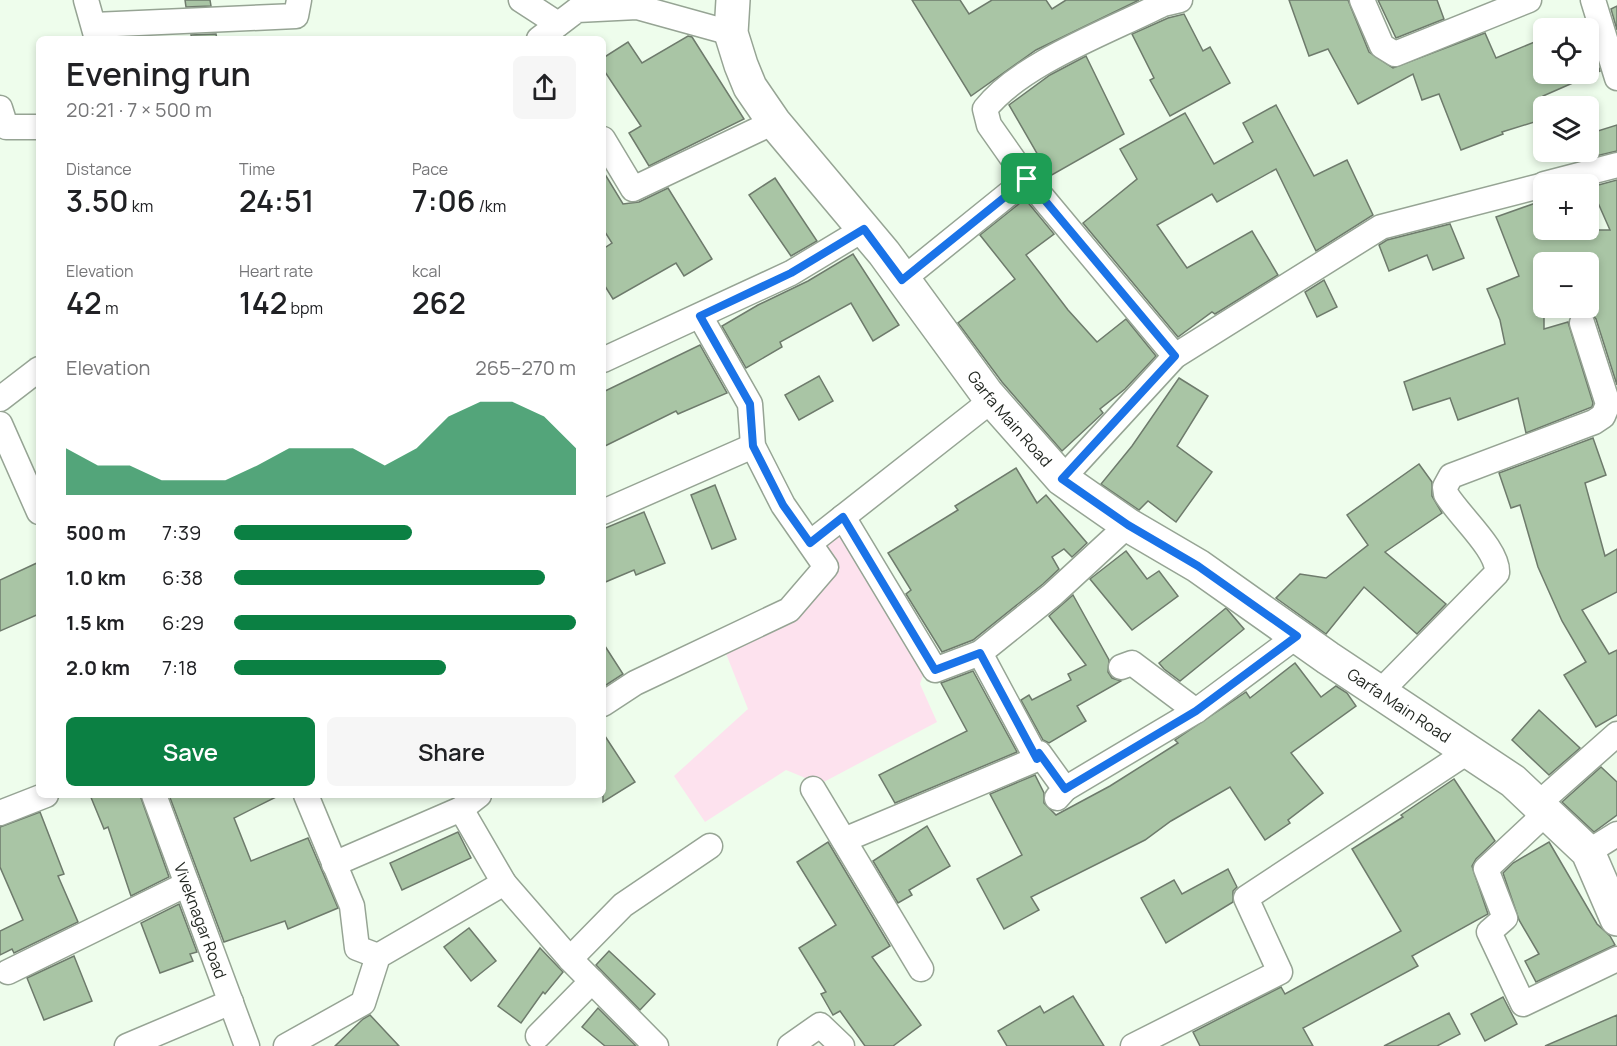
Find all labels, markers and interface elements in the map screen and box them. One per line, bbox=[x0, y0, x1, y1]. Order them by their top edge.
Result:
map controls bbox=[1533, 18, 1599, 318]
button: locate bbox=[1533, 18, 1599, 84]
text: Evening run bbox=[66, 51, 251, 96]
button: share bbox=[513, 56, 576, 119]
text: 20:21 · 7 × 500 m bbox=[66, 96, 212, 123]
button: layers bbox=[1533, 96, 1599, 162]
pin bbox=[1001, 153, 1052, 204]
text: Distance bbox=[66, 158, 132, 180]
text: Time bbox=[239, 158, 275, 180]
text: Pace bbox=[412, 158, 448, 180]
icon: arrive bbox=[1010, 162, 1043, 195]
button: + bbox=[1533, 174, 1599, 240]
text: 3.50 bbox=[66, 180, 129, 221]
text: 24:51 bbox=[239, 180, 314, 221]
text: 7:06 bbox=[412, 180, 475, 221]
text: km bbox=[129, 195, 153, 217]
text: /km bbox=[475, 195, 506, 217]
button: − bbox=[1533, 252, 1599, 318]
text: Elevation bbox=[66, 260, 134, 282]
text: Heart rate bbox=[239, 260, 313, 282]
text: kcal bbox=[412, 260, 441, 282]
text: 42 bbox=[66, 282, 102, 323]
text: 142 bbox=[239, 282, 287, 323]
text: 262 bbox=[412, 282, 466, 323]
text: m bbox=[102, 297, 118, 319]
text: bpm bbox=[287, 297, 323, 319]
text: Elevation bbox=[66, 354, 150, 381]
text: 265–270 m bbox=[475, 354, 576, 381]
street label: Garfa Main Road bbox=[962, 366, 1057, 472]
text: 500 m bbox=[66, 519, 126, 546]
text: 7:39 bbox=[162, 519, 202, 546]
text: 1.0 km bbox=[66, 564, 126, 591]
text: 6:38 bbox=[162, 564, 203, 591]
text: 1.5 km bbox=[66, 609, 125, 636]
text: 6:29 bbox=[162, 609, 204, 636]
text: 2.0 km bbox=[66, 654, 130, 681]
text: 7:18 bbox=[162, 654, 197, 681]
street label: Garfa Main Road bbox=[1343, 663, 1455, 748]
button: Save bbox=[66, 717, 315, 786]
button: Share bbox=[327, 717, 576, 786]
street label: Viveknagar Road bbox=[169, 860, 232, 982]

